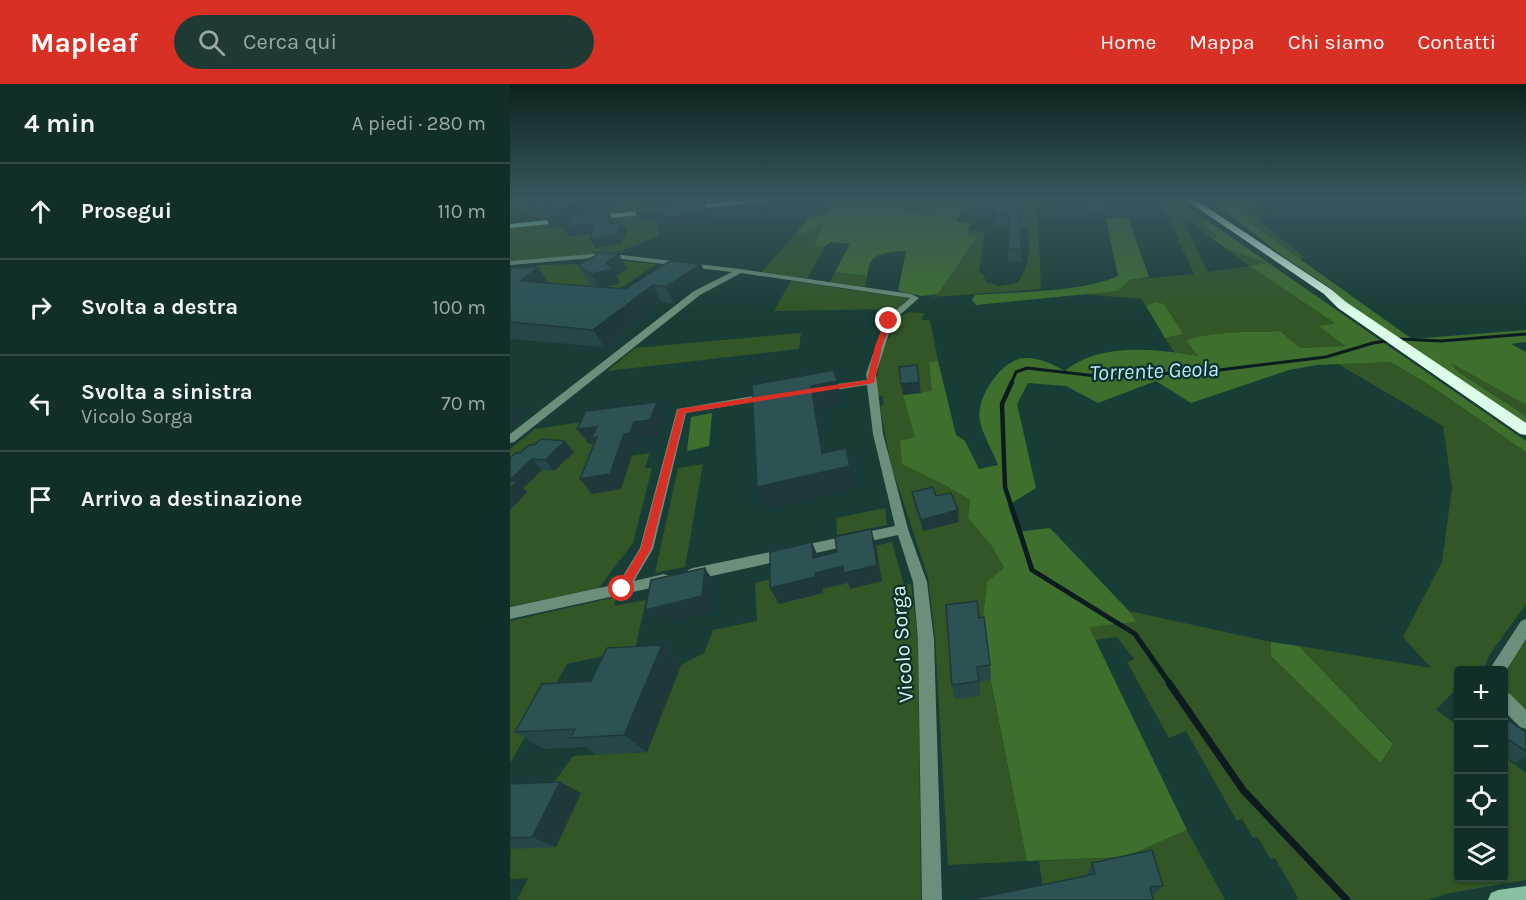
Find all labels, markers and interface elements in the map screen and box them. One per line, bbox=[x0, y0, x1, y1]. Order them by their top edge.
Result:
search box bbox=[174, 15, 594, 69]
text: Mapleaf bbox=[30, 26, 138, 59]
icon: search bbox=[195, 26, 228, 59]
text: Cerca qui bbox=[243, 29, 337, 55]
text: Home bbox=[1100, 30, 1156, 54]
text: Mappa bbox=[1189, 30, 1255, 54]
text: Chi siamo bbox=[1288, 30, 1384, 54]
text: Contatti bbox=[1417, 30, 1496, 54]
text: 4 min bbox=[24, 108, 95, 139]
text: A piedi · 280 m bbox=[352, 112, 486, 135]
icon: ahead bbox=[24, 195, 57, 228]
text: Prosegui bbox=[81, 198, 172, 224]
text: 110 m bbox=[437, 200, 486, 223]
icon: right bbox=[24, 291, 57, 324]
text: Svolta a destra bbox=[81, 294, 238, 320]
text: 100 m bbox=[432, 296, 486, 319]
route end bbox=[875, 307, 901, 333]
water label: Torrente Geola bbox=[1089, 356, 1219, 386]
text: Svolta a sinistra bbox=[81, 379, 253, 405]
icon: left bbox=[24, 387, 57, 420]
text: 70 m bbox=[441, 392, 486, 415]
text: Vicolo Sorga bbox=[81, 405, 193, 428]
icon: arrive bbox=[24, 483, 57, 516]
text: Arrivo a destinazione bbox=[81, 486, 302, 512]
route start bbox=[608, 575, 634, 601]
street label: Vicolo Sorga bbox=[886, 585, 918, 703]
map controls bbox=[1454, 666, 1508, 882]
button: + bbox=[1454, 666, 1508, 720]
button: − bbox=[1454, 720, 1508, 774]
button: locate bbox=[1454, 774, 1508, 828]
button: layers bbox=[1454, 828, 1508, 882]

